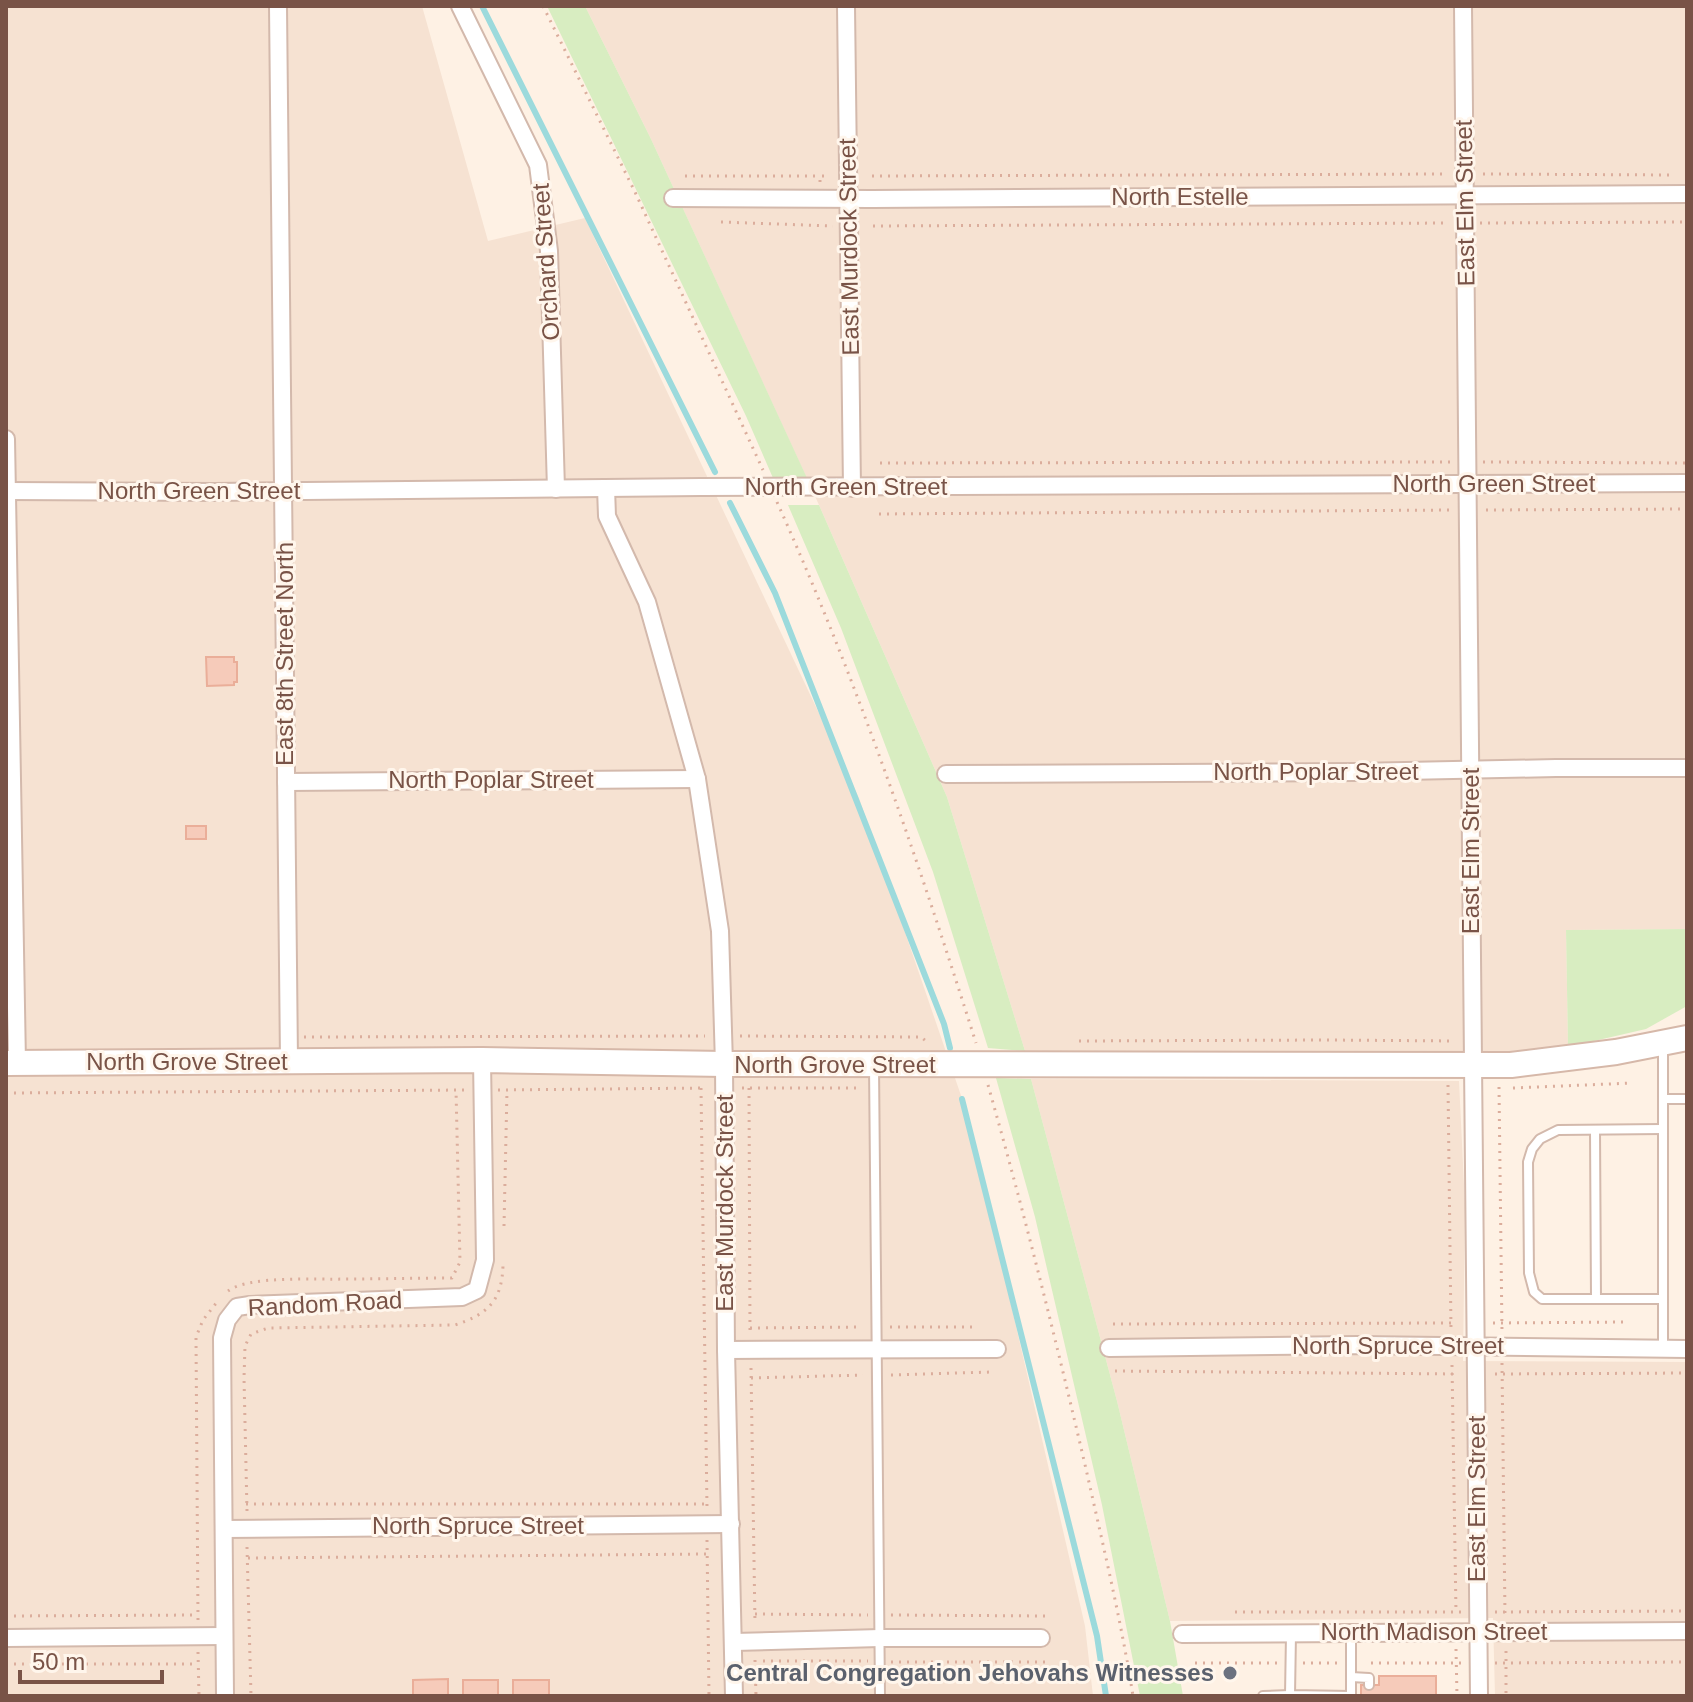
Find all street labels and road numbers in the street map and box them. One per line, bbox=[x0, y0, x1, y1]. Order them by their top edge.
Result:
street label: East Elm Street bbox=[1450, 119, 1479, 287]
street label: East Murdock Street bbox=[833, 138, 864, 356]
street label: Orchard Street bbox=[527, 182, 564, 341]
street label: North Estelle bbox=[1111, 183, 1249, 210]
street label: North Green Street bbox=[1393, 470, 1596, 497]
street label: North Green Street bbox=[745, 473, 948, 500]
street label: North Green Street bbox=[98, 477, 301, 504]
street label: East 8th Street North bbox=[271, 542, 298, 766]
street label: North Poplar Street bbox=[1213, 758, 1419, 785]
street label: North Poplar Street bbox=[388, 766, 594, 793]
street label: East Elm Street bbox=[1457, 767, 1484, 934]
street label: North Grove Street bbox=[86, 1048, 288, 1075]
street label: North Grove Street bbox=[734, 1051, 936, 1078]
street label: East Murdock Street bbox=[711, 1094, 738, 1312]
street label: Random Road bbox=[247, 1286, 403, 1321]
street label: North Spruce Street bbox=[1292, 1332, 1504, 1359]
street label: East Elm Street bbox=[1463, 1415, 1490, 1582]
street label: North Spruce Street bbox=[372, 1512, 584, 1539]
street label: North Madison Street bbox=[1321, 1618, 1548, 1645]

